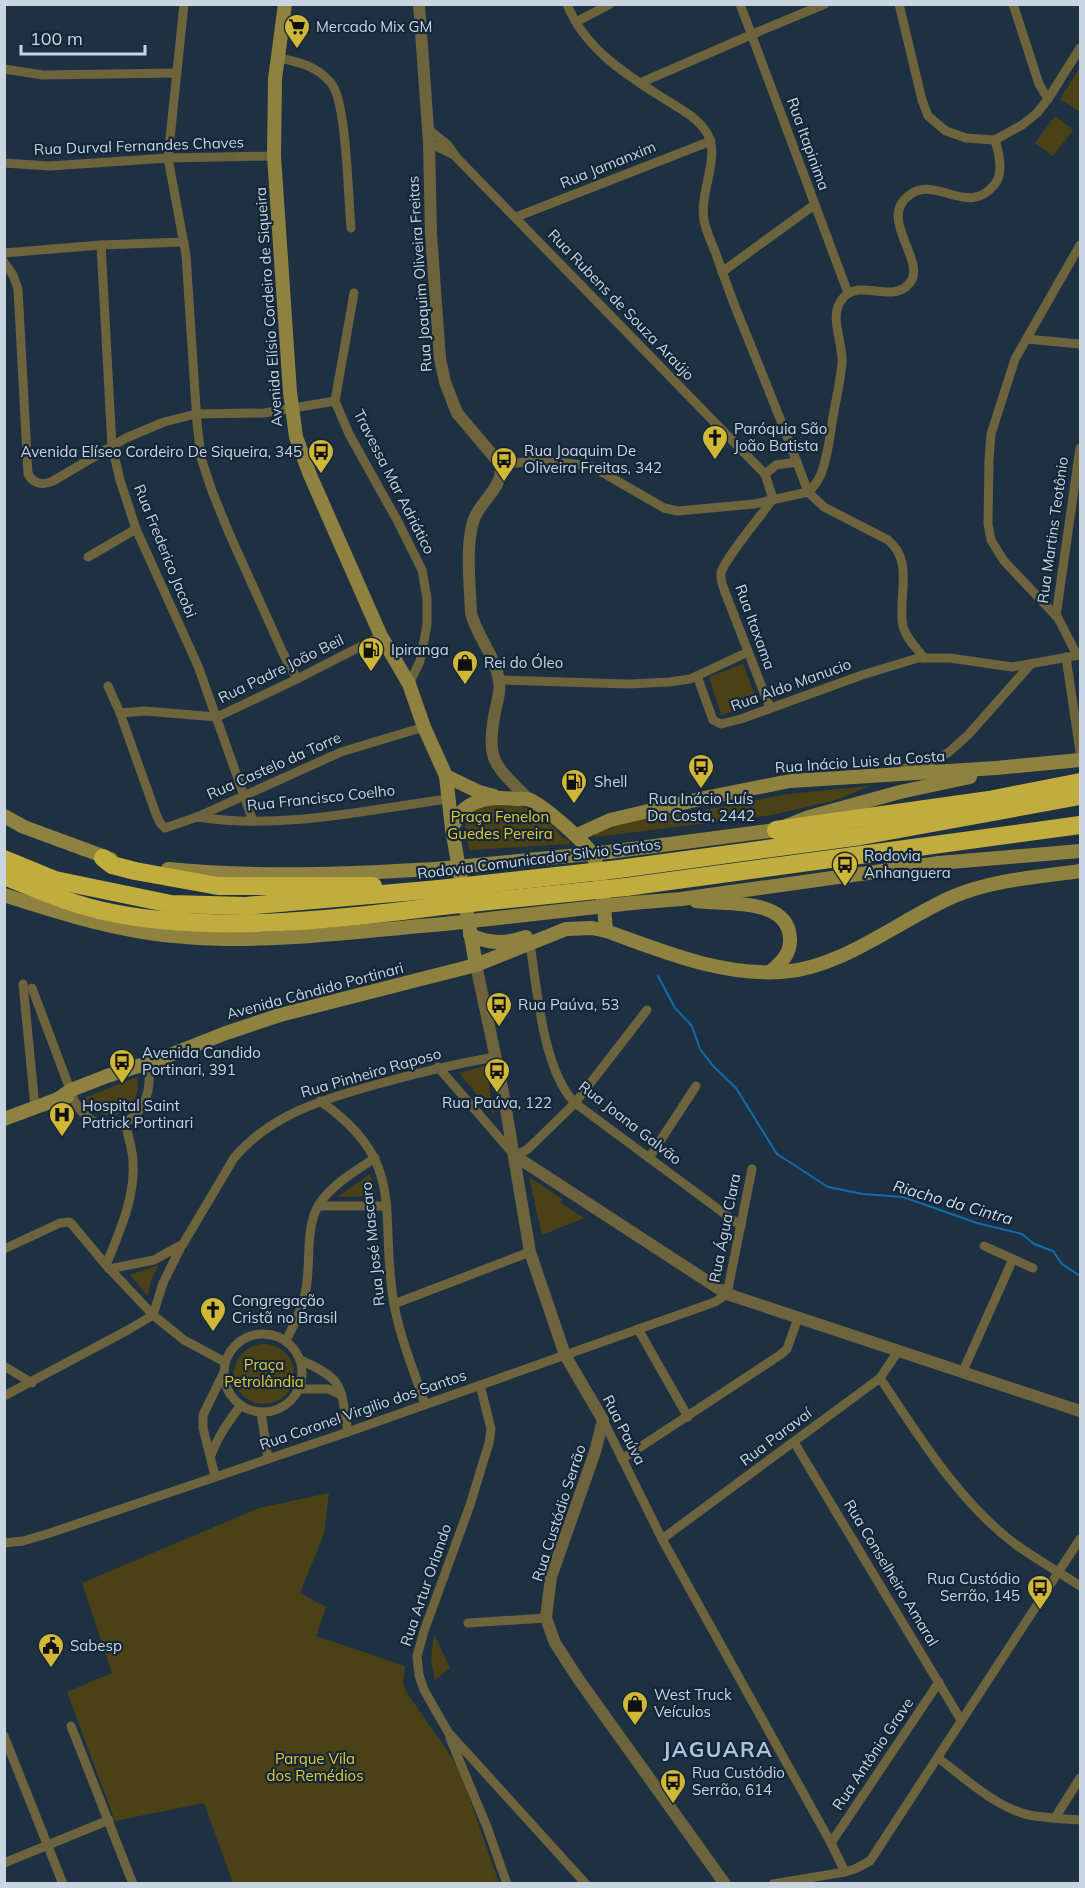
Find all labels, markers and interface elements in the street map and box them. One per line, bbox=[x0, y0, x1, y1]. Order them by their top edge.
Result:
supermarket icon: Mercado Mix GM bbox=[282, 12, 312, 50]
place label: Mercado Mix GM bbox=[316, 17, 432, 36]
scale bar bbox=[21, 18, 146, 56]
text: 100 m bbox=[30, 27, 83, 50]
street label: Rua Itapinima bbox=[783, 95, 834, 193]
street label: Rua Durval Fernandes Chaves bbox=[34, 132, 244, 159]
street label: Rua Jamanxim bbox=[557, 137, 658, 192]
street label: Rua Joaquim Oliveira Freitas bbox=[403, 175, 436, 373]
street label: Avenida Elísio Cordeiro de Siqueira bbox=[251, 187, 286, 428]
street label: Rua Rubens de Souza Araújo bbox=[544, 225, 699, 384]
street label: Travessa Mar Adriático bbox=[350, 406, 439, 557]
place label: Paróquia São João Batista bbox=[734, 419, 827, 455]
church icon: Paróquia São João Batista bbox=[700, 423, 730, 461]
bus stop icon: Avenida Elíseo Cordeiro De Siqueira, 345 bbox=[306, 437, 336, 475]
place label: Rua Joaquim De Oliveira Freitas, 342 bbox=[524, 441, 662, 477]
place label: Avenida Elíseo Cordeiro De Siqueira, 345 bbox=[21, 442, 302, 461]
bus stop icon: Rua Joaquim De Oliveira Freitas, 342 bbox=[489, 445, 519, 483]
street label: Rua Martins Teotônio bbox=[1033, 455, 1072, 604]
street label: Rua Frederico Jacobi bbox=[130, 481, 201, 620]
street label: Rua Itaxama bbox=[731, 582, 780, 672]
street label: Rua Padre João Beil bbox=[215, 630, 347, 707]
fuel station icon: Ipiranga bbox=[356, 635, 386, 673]
place label: Ipiranga bbox=[391, 640, 449, 659]
shop icon: Rei do Óleo bbox=[450, 648, 480, 686]
place label: Rei do Óleo bbox=[484, 653, 563, 672]
street label: Rua Aldo Manucio bbox=[728, 654, 854, 715]
street label: Rua Castelo da Torre bbox=[204, 727, 344, 804]
street label: Rua Inácio Luis da Costa bbox=[774, 746, 946, 777]
bus stop icon: Rua Inácio Luís Da Costa, 2442 bbox=[686, 752, 716, 790]
fuel station icon: Shell bbox=[559, 767, 589, 805]
place label: Shell bbox=[594, 772, 627, 791]
street label: Rua Francisco Coelho bbox=[246, 780, 396, 815]
place label: Rua Inácio Luís Da Costa, 2442 bbox=[647, 789, 755, 825]
park label: Praça Fenelon Guedes Pereira bbox=[447, 807, 553, 843]
street label: Rodovia Comunicador Silvio Santos bbox=[416, 834, 662, 883]
place label: Rodovia Anhanguera bbox=[864, 846, 951, 882]
bus stop icon: Rodovia Anhanguera bbox=[830, 850, 860, 888]
street label: Avenida Cândido Portinari bbox=[224, 958, 405, 1023]
bus stop icon: Rua Paúva, 53 bbox=[484, 990, 514, 1028]
place label: Rua Paúva, 53 bbox=[518, 995, 619, 1014]
place label: Avenida Candido Portinari, 391 bbox=[142, 1043, 261, 1079]
street label: Rua Pinheiro Raposo bbox=[298, 1043, 443, 1102]
bus stop icon: Avenida Candido Portinari, 391 bbox=[107, 1047, 137, 1085]
bus stop icon: Rua Paúva, 122 bbox=[482, 1056, 512, 1094]
street label: Rua Joana Galvão bbox=[575, 1077, 685, 1169]
place label: Rua Paúva, 122 bbox=[442, 1093, 552, 1112]
place label: Hospital Saint Patrick Portinari bbox=[82, 1096, 193, 1132]
hospital icon: Hospital Saint Patrick Portinari bbox=[47, 1100, 77, 1138]
street label: Rua Água Clara bbox=[705, 1172, 744, 1284]
water label: Riacho da Cintra bbox=[891, 1175, 1016, 1229]
street label: Rua José Mascaro bbox=[357, 1181, 388, 1307]
place label: Congregação Cristã no Brasil bbox=[232, 1291, 337, 1327]
church icon: Congregação Cristã no Brasil bbox=[198, 1295, 228, 1333]
park label: Praça Petrolândia bbox=[224, 1355, 304, 1391]
street label: Rua Coronel Virgilio dos Santos bbox=[257, 1365, 469, 1454]
street label: Rua Paúva bbox=[599, 1392, 650, 1468]
street label: Rua Paravaí bbox=[736, 1403, 817, 1470]
street label: Rua Custódio Serrão bbox=[527, 1442, 590, 1584]
street label: Rua Conselheiro Amaral bbox=[840, 1496, 943, 1650]
street label: Rua Artur Orlando bbox=[396, 1521, 455, 1648]
place label: Rua Custódio Serrão, 145 bbox=[927, 1569, 1020, 1605]
bus stop icon: Rua Custódio Serrão, 145 bbox=[1025, 1573, 1055, 1611]
public building icon: Sabesp bbox=[36, 1631, 66, 1669]
place label: Sabesp bbox=[70, 1636, 122, 1655]
place label: West Truck Veículos bbox=[654, 1685, 732, 1721]
shop icon: West Truck Veículos bbox=[620, 1689, 650, 1727]
street label: Rua Antônio Grave bbox=[828, 1694, 917, 1814]
district label: JAGUARA bbox=[663, 1736, 773, 1762]
park label: Parque Vila dos Remédios bbox=[266, 1749, 364, 1785]
place label: Rua Custódio Serrão, 614 bbox=[692, 1763, 785, 1799]
bus stop icon: Rua Custódio Serrão, 614 bbox=[658, 1767, 688, 1805]

